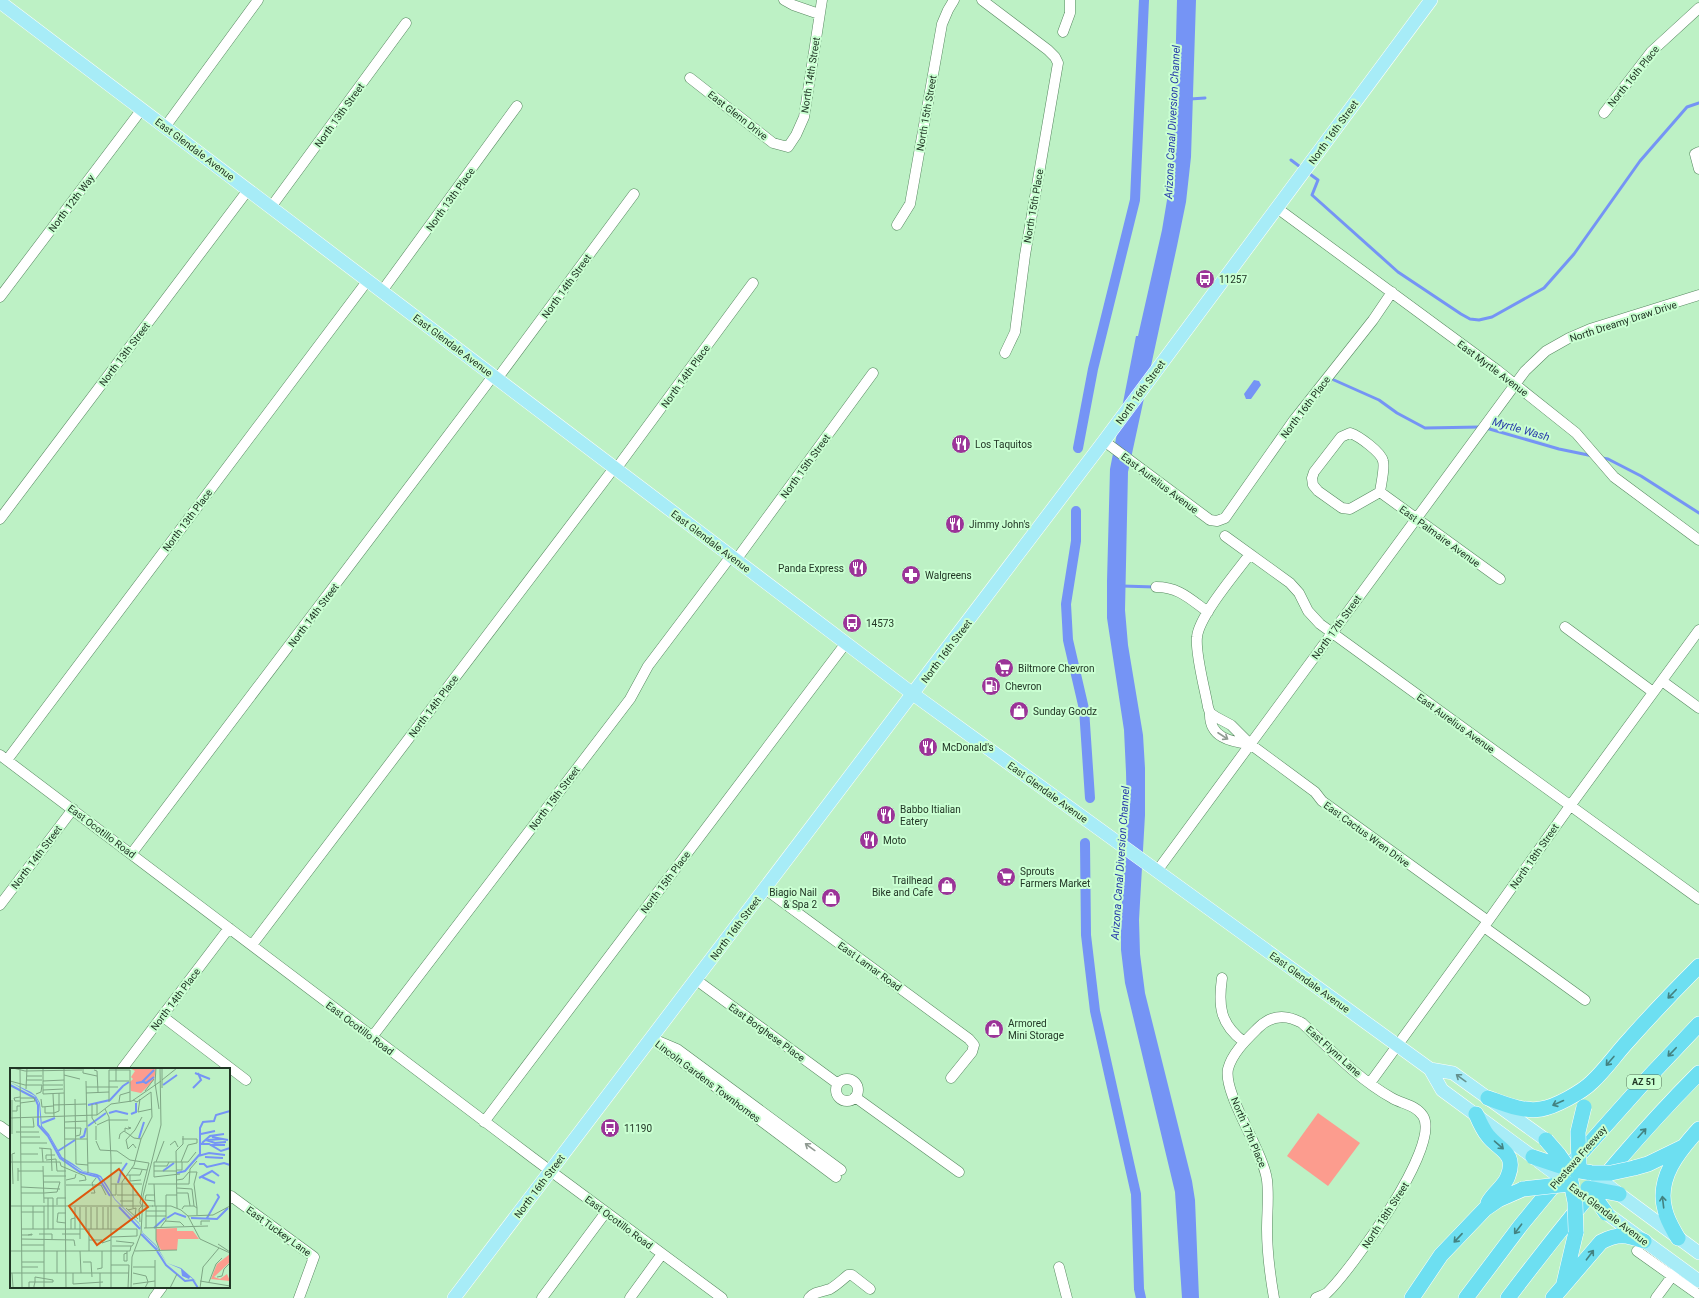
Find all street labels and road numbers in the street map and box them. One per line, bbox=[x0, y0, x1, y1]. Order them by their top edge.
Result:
street label: North 14th Street bbox=[799, 36, 822, 114]
street label: North 16th Place bbox=[1606, 44, 1661, 109]
street label: North 15th Street bbox=[914, 74, 939, 152]
street label: North 13th Street bbox=[312, 81, 366, 150]
street label: East Glenn Drive bbox=[706, 89, 770, 142]
street label: North 16th Street bbox=[1306, 98, 1360, 167]
street label: East Glendale Avenue bbox=[153, 116, 236, 183]
street label: North 13th Place bbox=[424, 166, 477, 233]
street label: North 15th Place bbox=[1022, 168, 1045, 244]
street label: North 12th Way bbox=[46, 172, 97, 234]
street label: North 14th Street bbox=[539, 252, 593, 321]
street label: North Dreamy Draw Drive bbox=[1568, 299, 1678, 344]
street label: East Glendale Avenue bbox=[411, 312, 494, 379]
street label: North 13th Street bbox=[97, 320, 152, 388]
street label: East Myrtle Avenue bbox=[1455, 338, 1530, 398]
street label: North 14th Place bbox=[659, 343, 712, 410]
street label: North 16th Street bbox=[1113, 358, 1167, 427]
street label: North 16th Place bbox=[1278, 374, 1332, 441]
street label: North 15th Street bbox=[778, 432, 832, 501]
street label: East Aurelius Avenue bbox=[1119, 451, 1200, 516]
street label: North 13th Place bbox=[160, 487, 214, 554]
street label: East Palmaire Avenue bbox=[1397, 504, 1482, 569]
street label: East Glendale Avenue bbox=[669, 508, 752, 575]
street label: North 14th Street bbox=[286, 581, 341, 649]
street label: North 17th Street bbox=[1309, 593, 1363, 662]
street label: North 16th Street bbox=[919, 617, 974, 685]
street label: North 14th Place bbox=[406, 673, 460, 740]
street label: East Aurelius Avenue bbox=[1415, 692, 1497, 755]
street label: East Glendale Avenue bbox=[1006, 760, 1090, 825]
street label: North 15th Street bbox=[527, 764, 582, 832]
street label: East Cactus Wren Drive bbox=[1322, 800, 1412, 869]
street label: East Ocotillo Road bbox=[66, 802, 138, 860]
street label: North 18th Street bbox=[1508, 822, 1561, 891]
street label: North 14th Street bbox=[9, 823, 64, 891]
street label: North 15th Place bbox=[638, 849, 692, 916]
street label: North 16th Street bbox=[708, 894, 763, 962]
street label: East Lamar Road bbox=[836, 940, 904, 993]
street label: East Glendale Avenue bbox=[1268, 950, 1352, 1015]
street label: North 14th Place bbox=[148, 966, 202, 1033]
street label: East Ocotillo Road bbox=[324, 999, 396, 1057]
street label: East Borghese Place bbox=[727, 1001, 807, 1064]
street label: East Flynn Lane bbox=[1304, 1024, 1363, 1079]
street label: Lincoln Gardens Townhomes bbox=[653, 1038, 762, 1125]
road number: AZ 51 bbox=[1627, 1075, 1661, 1089]
street label: North 17th Place bbox=[1229, 1096, 1268, 1169]
street label: Piestewa Freeway bbox=[1548, 1123, 1609, 1191]
street label: North 16th Street bbox=[512, 1152, 567, 1220]
street label: North 18th Street bbox=[1360, 1180, 1411, 1250]
street label: East Glendale Avenue bbox=[1567, 1181, 1650, 1248]
street label: East Ocotillo Road bbox=[583, 1193, 655, 1251]
street label: East Tuckey Lane bbox=[244, 1204, 313, 1259]

